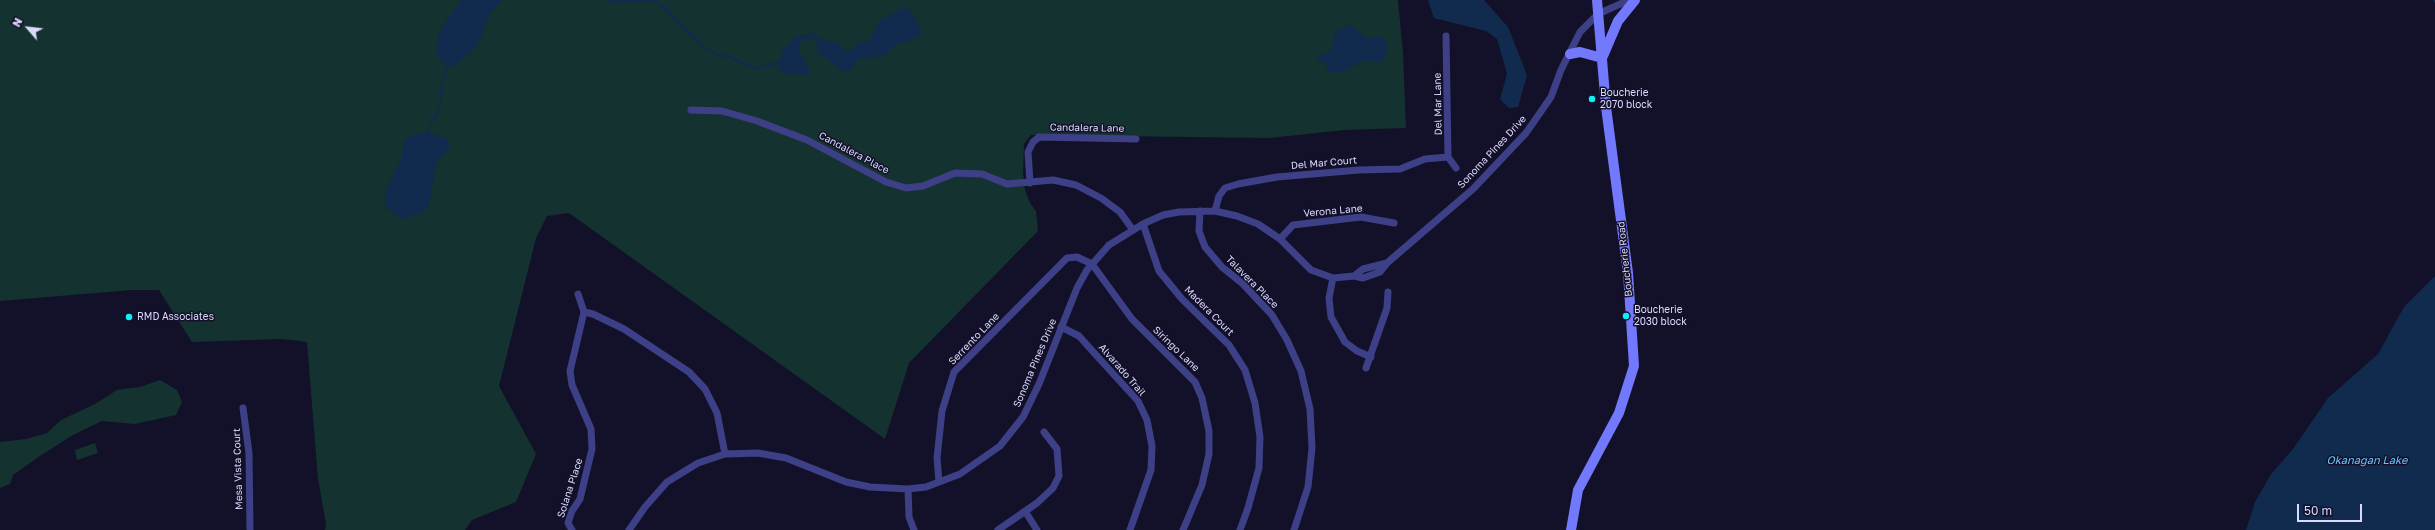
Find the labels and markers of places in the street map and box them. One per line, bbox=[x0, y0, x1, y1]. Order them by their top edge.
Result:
place label: Boucherie 2070 block bbox=[1600, 87, 1652, 110]
marker: Boucherie 2070 block bbox=[1587, 94, 1597, 104]
place label: Boucherie 2030 block bbox=[1634, 304, 1687, 328]
place label: RMD Associates bbox=[137, 311, 214, 323]
marker: Boucherie 2030 block bbox=[1621, 311, 1631, 321]
marker: RMD Associates bbox=[124, 312, 134, 322]

